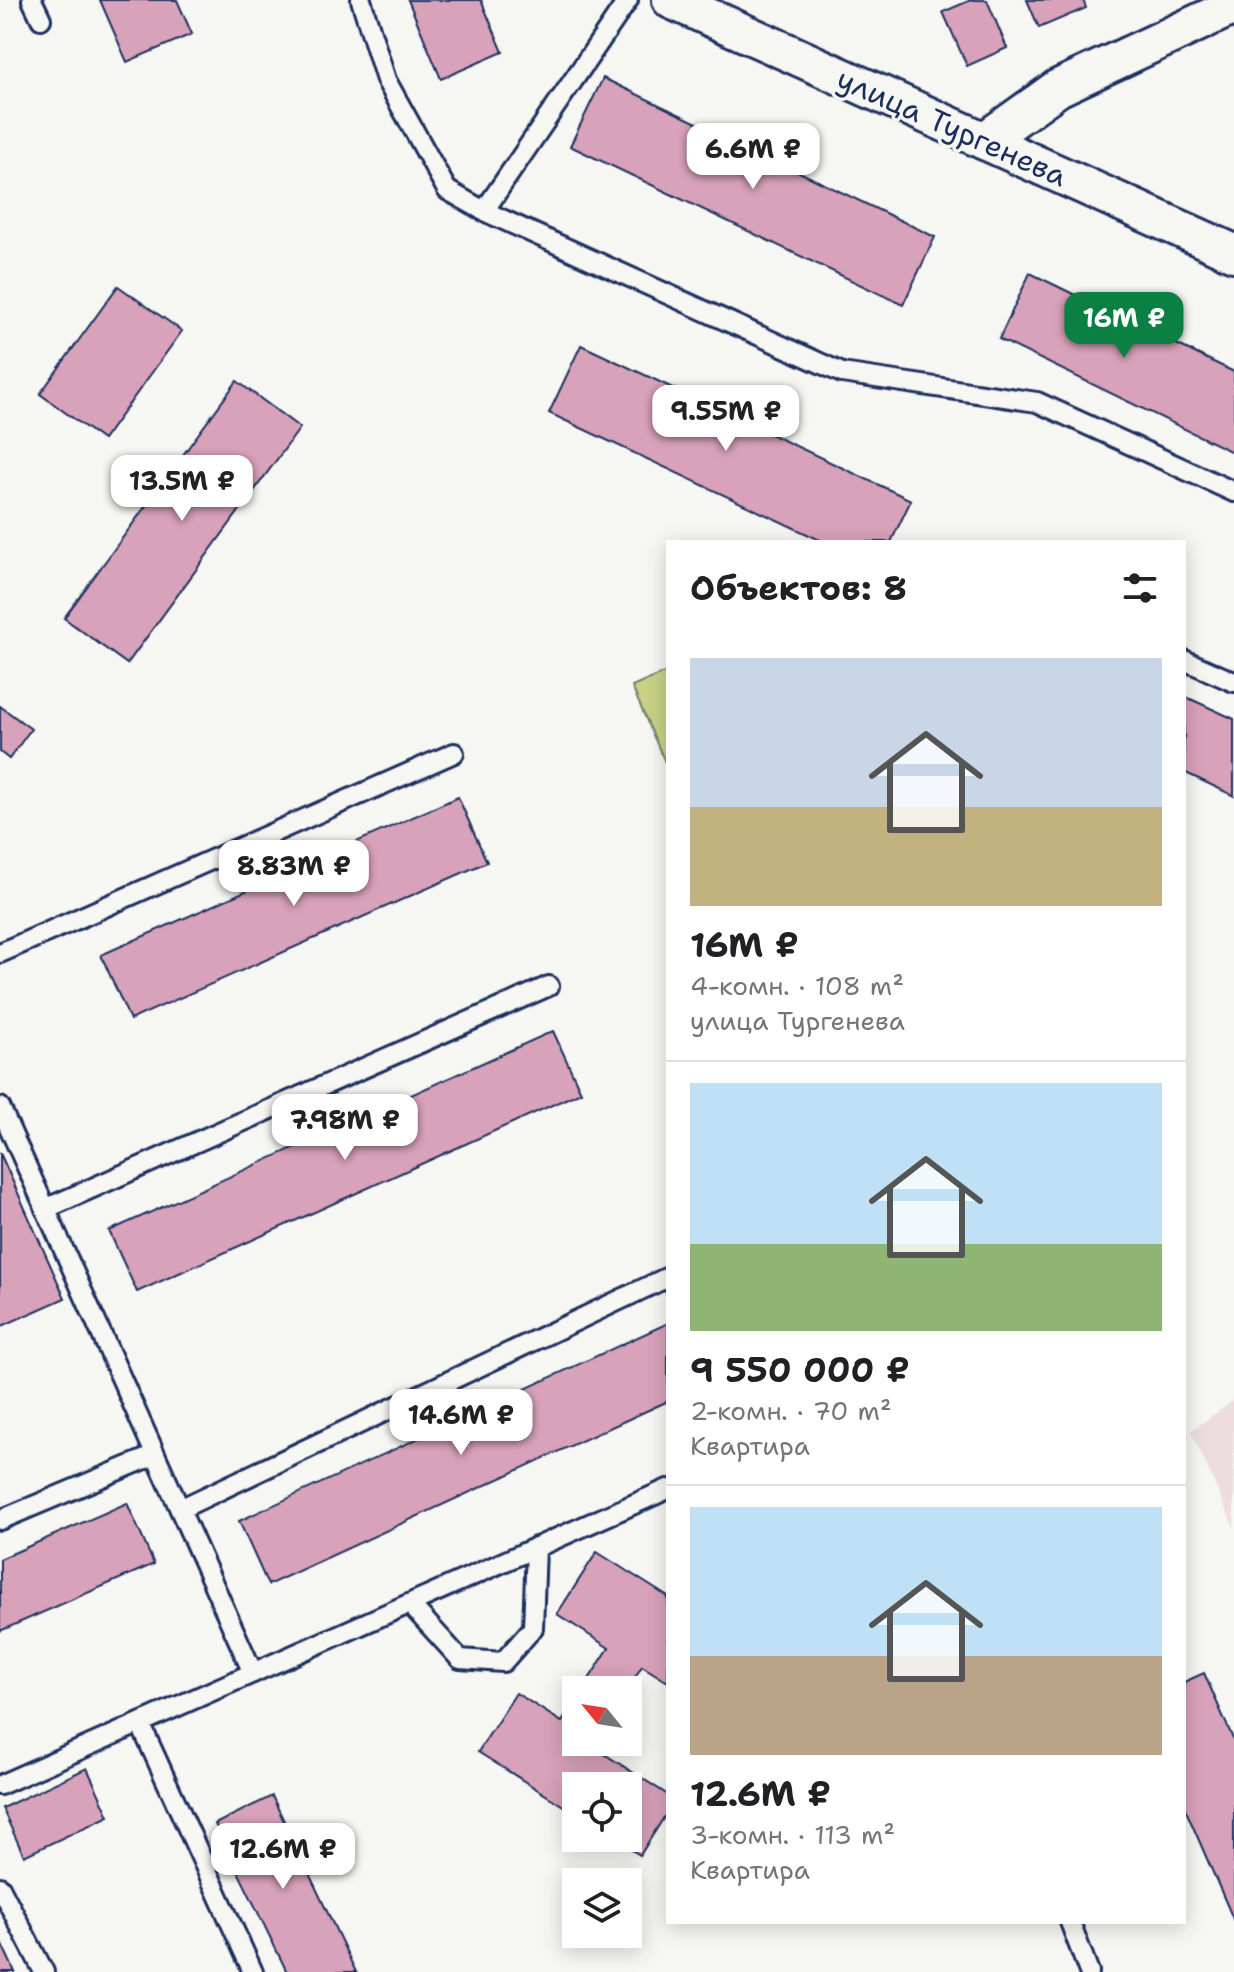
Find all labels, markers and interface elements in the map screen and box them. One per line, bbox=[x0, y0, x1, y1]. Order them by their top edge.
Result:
street label: улица Тургенева bbox=[830, 58, 1074, 196]
pin: 6.6M ₽ bbox=[688, 123, 818, 191]
text: 6.6M ₽ bbox=[705, 131, 801, 166]
pin: 16M ₽ bbox=[1068, 292, 1180, 360]
text: 16M ₽ bbox=[1082, 300, 1166, 335]
pin: 9.55M ₽ bbox=[652, 385, 800, 453]
text: 9.55M ₽ bbox=[670, 393, 782, 428]
pin: 13.5M ₽ bbox=[108, 455, 256, 523]
text: 13.5M ₽ bbox=[129, 463, 235, 498]
text: Объектов: 8 bbox=[690, 565, 907, 611]
icon: filters bbox=[1118, 566, 1162, 610]
icon: home bbox=[854, 710, 998, 854]
pin: 8.83M ₽ bbox=[220, 840, 368, 908]
text: 8.83M ₽ bbox=[237, 848, 351, 883]
text: 16M ₽ bbox=[690, 922, 799, 968]
text: 4-комн. · 108 m² bbox=[690, 968, 904, 1003]
text: улица Тургенева bbox=[690, 1003, 905, 1038]
pin: 7.98M ₽ bbox=[271, 1094, 419, 1162]
text: 7.98M ₽ bbox=[290, 1102, 400, 1137]
icon: home bbox=[854, 1135, 998, 1279]
text: 9 550 000 ₽ bbox=[690, 1347, 910, 1393]
pin: 14.6M ₽ bbox=[387, 1389, 535, 1457]
text: 2-комн. · 70 m² bbox=[690, 1393, 892, 1428]
text: 14.6M ₽ bbox=[408, 1397, 514, 1432]
text: Квартира bbox=[690, 1428, 810, 1463]
icon: home bbox=[854, 1559, 998, 1703]
north arrow bbox=[562, 1676, 642, 1756]
map controls bbox=[562, 1676, 642, 1948]
text: 12.6M ₽ bbox=[690, 1771, 831, 1817]
button: locate bbox=[562, 1772, 642, 1852]
text: 3-комн. · 113 m² bbox=[690, 1817, 895, 1852]
pin: 12.6M ₽ bbox=[209, 1823, 357, 1891]
text: 12.6M ₽ bbox=[229, 1831, 337, 1866]
text: Квартира bbox=[690, 1852, 810, 1887]
button: layers bbox=[562, 1868, 642, 1948]

